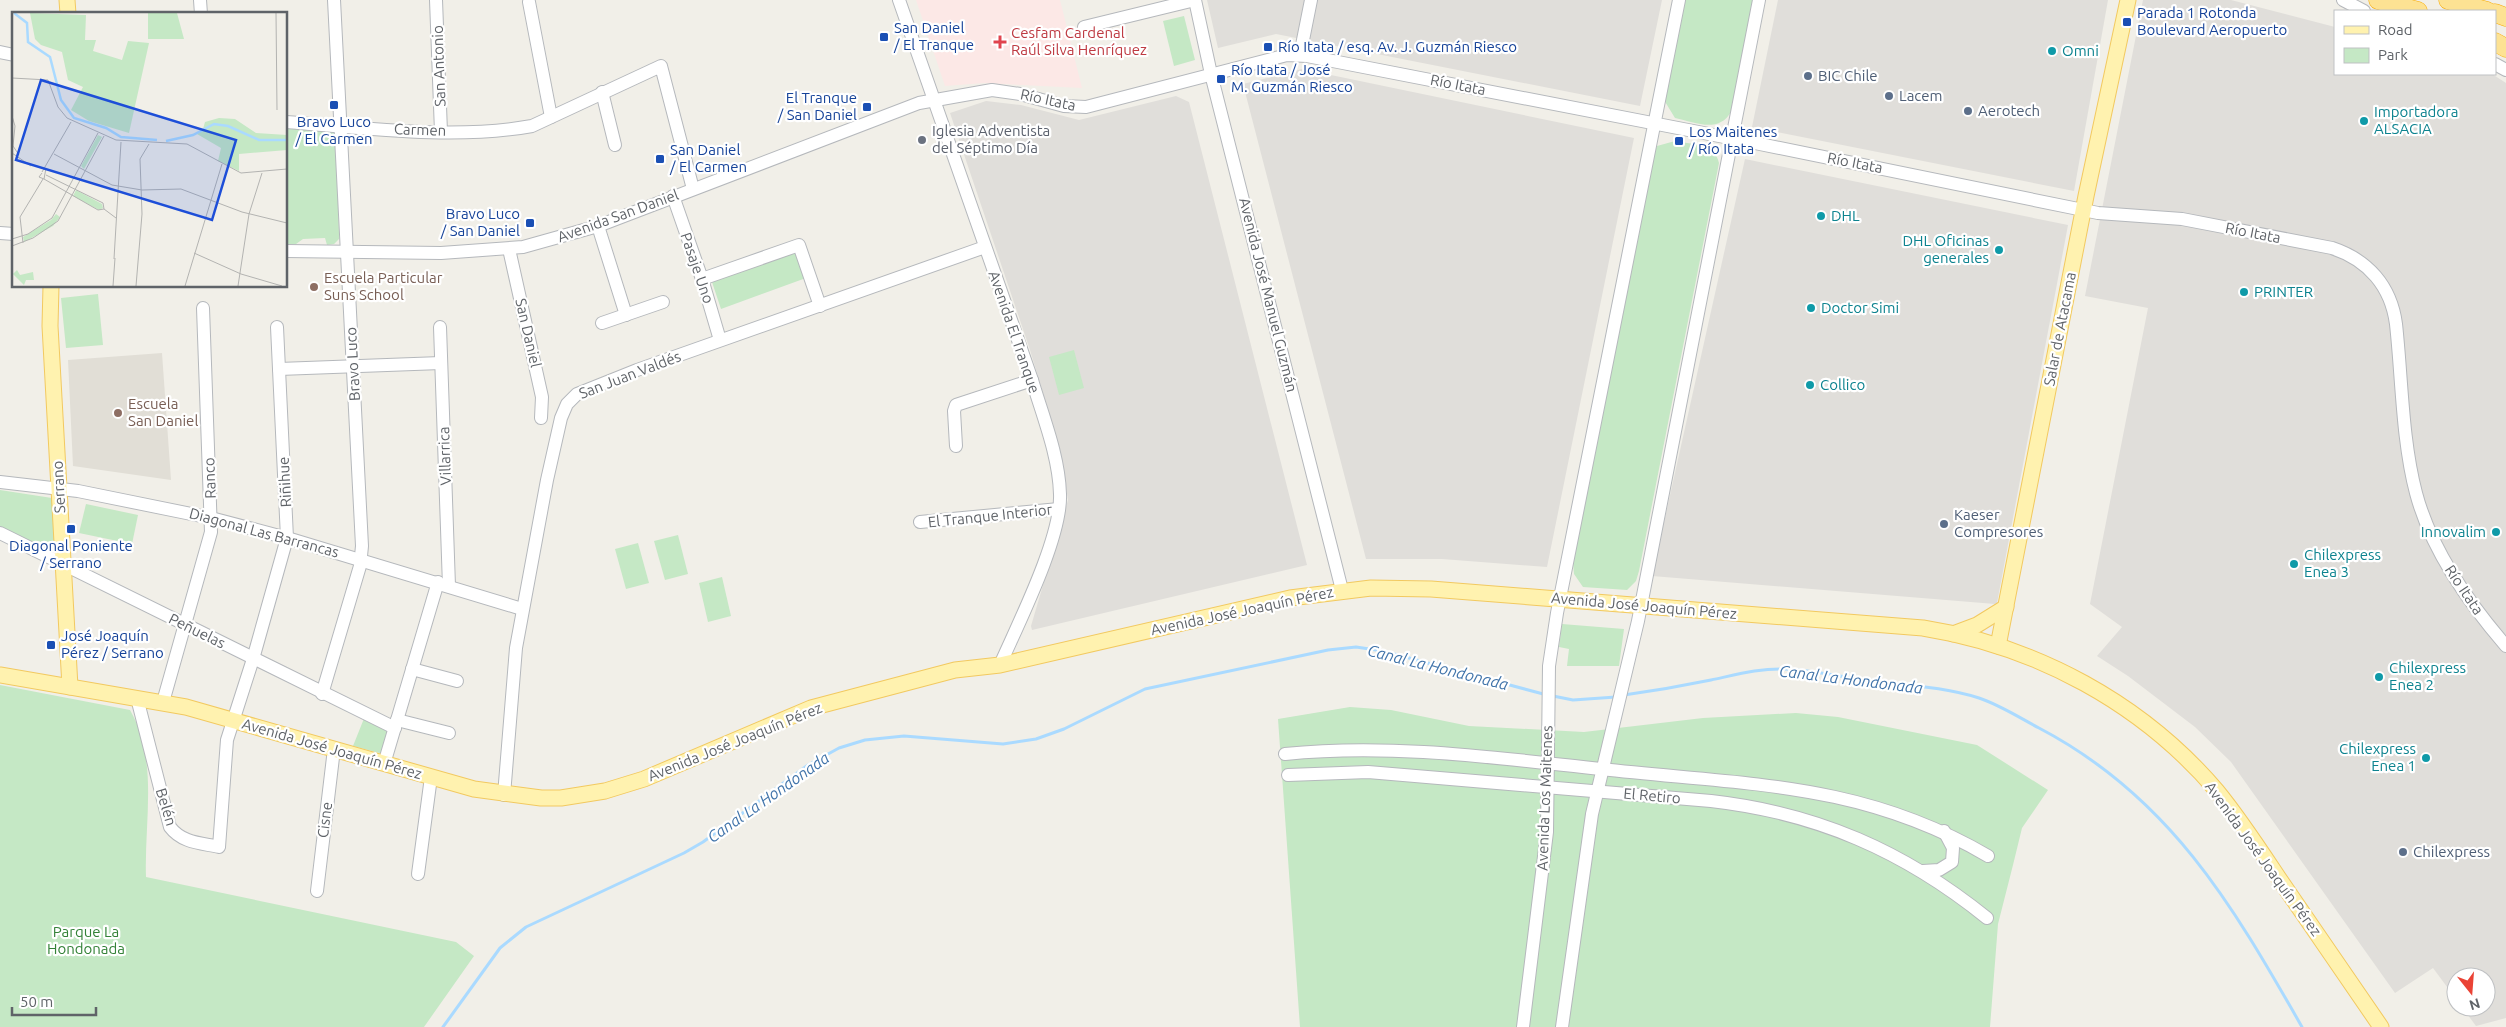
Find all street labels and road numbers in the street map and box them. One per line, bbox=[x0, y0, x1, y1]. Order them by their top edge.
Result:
street label: San Antonio bbox=[429, 25, 448, 107]
street label: Río Itata bbox=[1429, 71, 1487, 98]
street label: Río Itata bbox=[1019, 85, 1077, 114]
street label: Carmen bbox=[394, 120, 447, 139]
street label: Río Itata bbox=[1826, 149, 1884, 176]
street label: Avenida San Daniel bbox=[555, 186, 681, 245]
street label: Avenida José Manuel Guzmán bbox=[1236, 196, 1301, 394]
street label: Río Itata bbox=[2224, 219, 2282, 246]
street label: Pasaje Uno bbox=[677, 230, 718, 305]
street label: Avenida El Tranque bbox=[986, 268, 1043, 395]
street label: Salar de Atacama bbox=[2040, 271, 2079, 387]
street label: San Daniel bbox=[512, 297, 545, 369]
street label: Bravo Luco bbox=[342, 326, 363, 402]
street label: San Juan Valdés bbox=[576, 347, 683, 402]
street label: Villarrica bbox=[435, 426, 454, 486]
street label: Riñihue bbox=[275, 456, 294, 508]
street label: Ranco bbox=[200, 457, 219, 499]
street label: Serrano bbox=[49, 460, 68, 514]
street label: El Tranque Interior bbox=[927, 500, 1053, 530]
street label: Diagonal Las Barrancas bbox=[187, 504, 341, 561]
street label: Río Itata bbox=[2442, 562, 2487, 618]
street label: Avenida José Joaquín Pérez bbox=[1149, 583, 1335, 638]
street label: Avenida José Joaquín Pérez bbox=[1551, 589, 1738, 622]
street label: Peñuelas bbox=[166, 610, 228, 651]
street label: Avenida José Joaquín Pérez bbox=[645, 699, 824, 784]
street label: Avenida José Joaquín Pérez bbox=[240, 715, 424, 782]
street label: Avenida Los Maitenes bbox=[1533, 725, 1556, 871]
street label: Avenida José Joaquín Pérez bbox=[2202, 778, 2325, 939]
street label: El Retiro bbox=[1623, 785, 1681, 806]
street label: Belén bbox=[153, 786, 180, 828]
street label: Cisne bbox=[314, 801, 335, 839]

